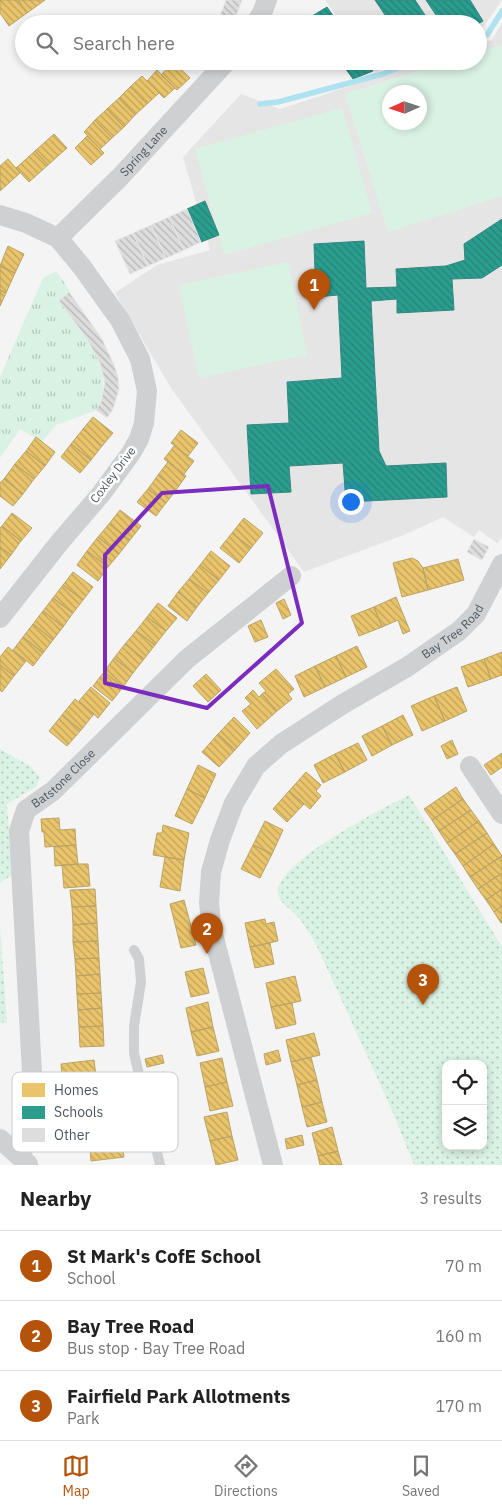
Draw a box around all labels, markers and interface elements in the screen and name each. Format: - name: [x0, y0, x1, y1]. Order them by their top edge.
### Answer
- search box: [15, 15, 487, 70]
- icon: search: [33, 29, 61, 57]
- text: Search here: [73, 31, 175, 55]
- north arrow: [382, 85, 427, 130]
- street label: Spring Lane: [116, 122, 171, 179]
- pin: 1: [298, 269, 330, 310]
- street label: Coxley Drive: [87, 443, 139, 506]
- your location: [338, 489, 364, 515]
- street label: Bay Tree Road: [418, 602, 487, 662]
- street label: Batstone Close: [28, 745, 98, 811]
- pin: 2: [191, 913, 223, 954]
- pin: 3: [407, 964, 439, 1005]
- map controls: [442, 1060, 487, 1150]
- button: locate: [442, 1060, 487, 1105]
- legend: [12, 1072, 178, 1152]
- text: Homes: [54, 1081, 99, 1099]
- text: Schools: [54, 1103, 104, 1121]
- button: layers: [442, 1105, 487, 1150]
- text: Other: [54, 1126, 90, 1144]
- text: Nearby: [20, 1184, 91, 1212]
- text: 3 results: [419, 1188, 482, 1208]
- text: St Mark's CofE School: [67, 1244, 261, 1268]
- text: 1: [31, 1256, 41, 1276]
- text: 70 m: [445, 1256, 482, 1276]
- text: School: [67, 1268, 116, 1288]
- text: Bay Tree Road: [67, 1314, 194, 1338]
- text: 2: [31, 1326, 41, 1346]
- text: 160 m: [435, 1326, 482, 1346]
- text: Bus stop · Bay Tree Road: [67, 1338, 245, 1358]
- text: Fairfield Park Allotments: [67, 1384, 290, 1408]
- text: 3: [31, 1396, 41, 1416]
- text: 170 m: [435, 1396, 482, 1416]
- text: Park: [67, 1408, 99, 1428]
- tab: Map: [62, 1452, 90, 1500]
- tab: Directions: [214, 1452, 278, 1500]
- tab: Saved: [402, 1452, 440, 1500]

